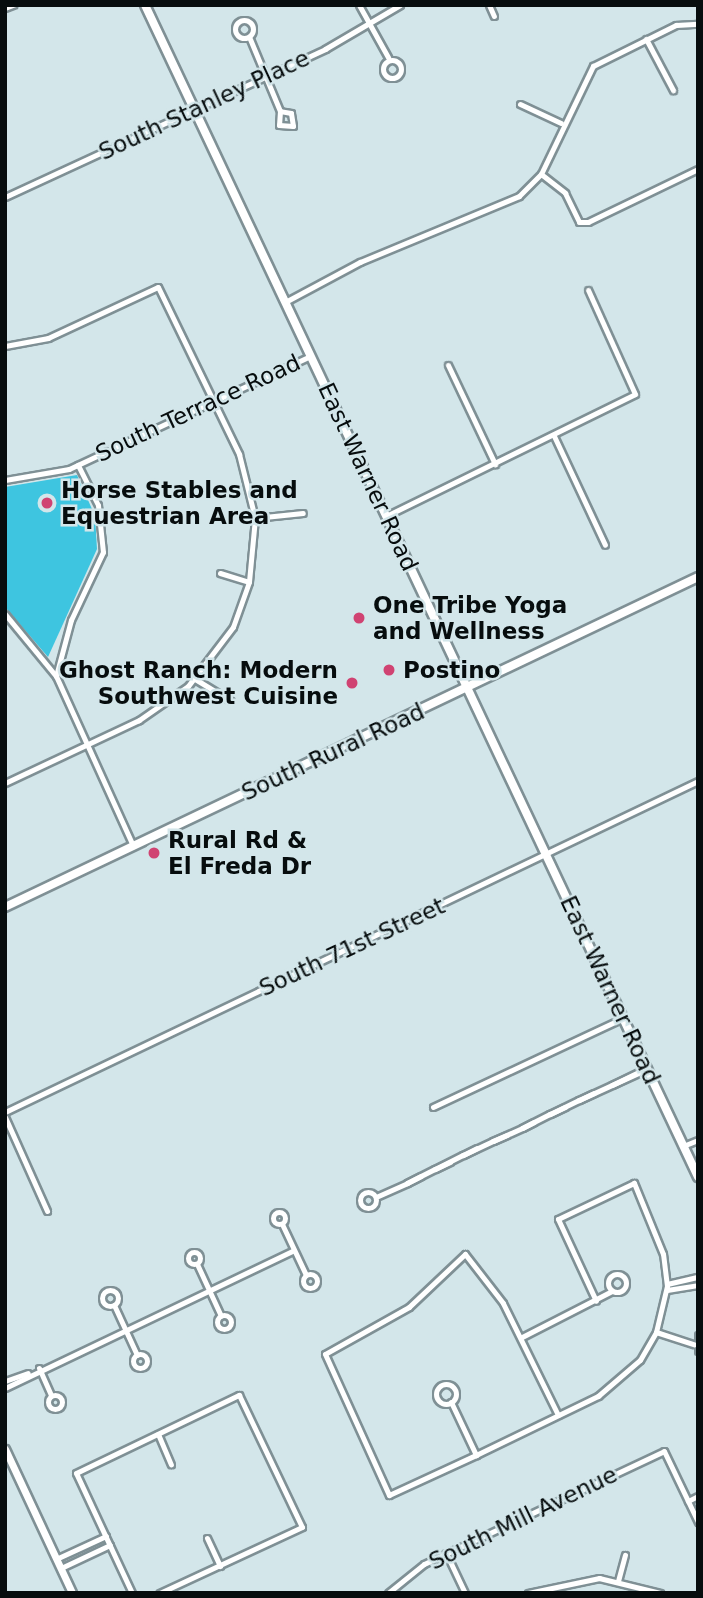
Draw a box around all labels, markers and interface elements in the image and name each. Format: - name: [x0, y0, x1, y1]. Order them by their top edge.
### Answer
- street label: South Stanley Place: [94, 44, 314, 166]
- street label: South Terrace Road: [91, 348, 305, 468]
- street label: East Warner Road: [312, 378, 424, 576]
- place label: Horse Stables and Equestrian Area: [61, 476, 298, 530]
- marker: Horse Stables and Equestrian Area: [39, 495, 55, 511]
- place label: One Tribe Yoga and Wellness: [373, 591, 567, 645]
- marker: One Tribe Yoga and Wellness: [351, 610, 367, 626]
- place label: Ghost Ranch: Modern Southwest Cuisine: [59, 656, 338, 710]
- place label: Postino: [403, 656, 500, 684]
- marker: Postino: [381, 662, 397, 678]
- marker: Ghost Ranch: Modern Southwest Cuisine: [344, 675, 360, 691]
- street label: South Rural Road: [237, 698, 429, 806]
- place label: Rural Rd & El Freda Dr: [168, 826, 311, 880]
- marker: Rural Rd & El Freda Dr: [146, 845, 162, 861]
- street label: East Warner Road: [554, 891, 666, 1089]
- street label: South 71st Street: [255, 892, 449, 1002]
- street label: South Mill Avenue: [424, 1460, 622, 1576]

